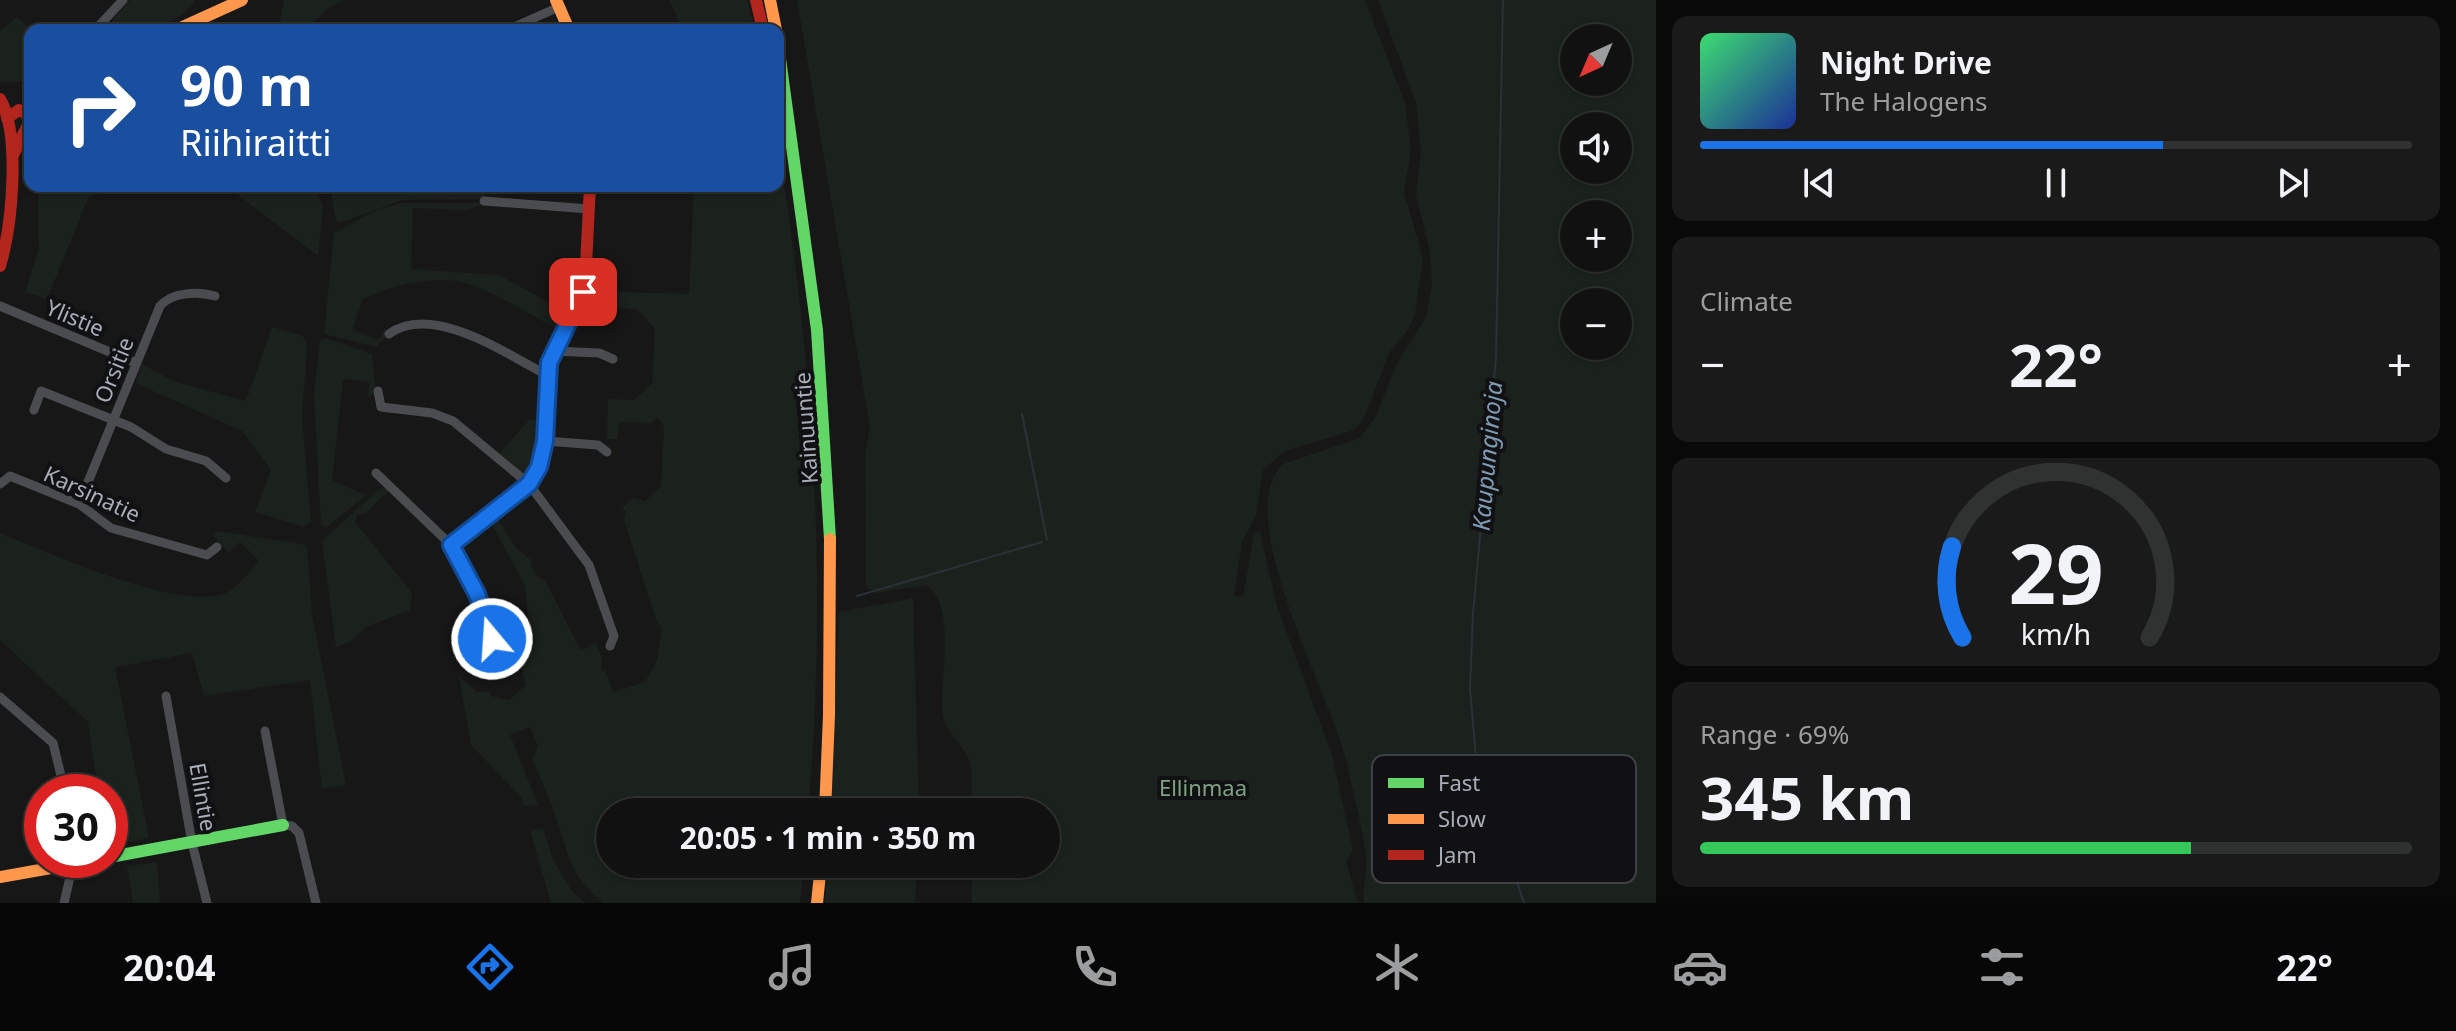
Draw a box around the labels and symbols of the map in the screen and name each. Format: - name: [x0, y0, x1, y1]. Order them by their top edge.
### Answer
- north arrow: [1560, 24, 1632, 96]
- pin: [549, 258, 617, 326]
- street label: Ylistie: [42, 291, 109, 343]
- street label: Orsitie: [86, 332, 140, 407]
- street label: Kainuuntie: [786, 371, 824, 485]
- water label: Kaupunginoja: [1464, 379, 1510, 532]
- street label: Karsinatie: [39, 458, 146, 529]
- position arrow: [450, 597, 534, 681]
- legend: [1372, 755, 1636, 883]
- street label: Ellintie: [183, 760, 225, 833]
- text: Fast: [1438, 767, 1480, 797]
- park label: Ellinmaa: [1159, 772, 1247, 802]
- speed limit sign: 30: [24, 774, 128, 878]
- text: Slow: [1438, 803, 1487, 833]
- text: Jam: [1436, 839, 1477, 869]

